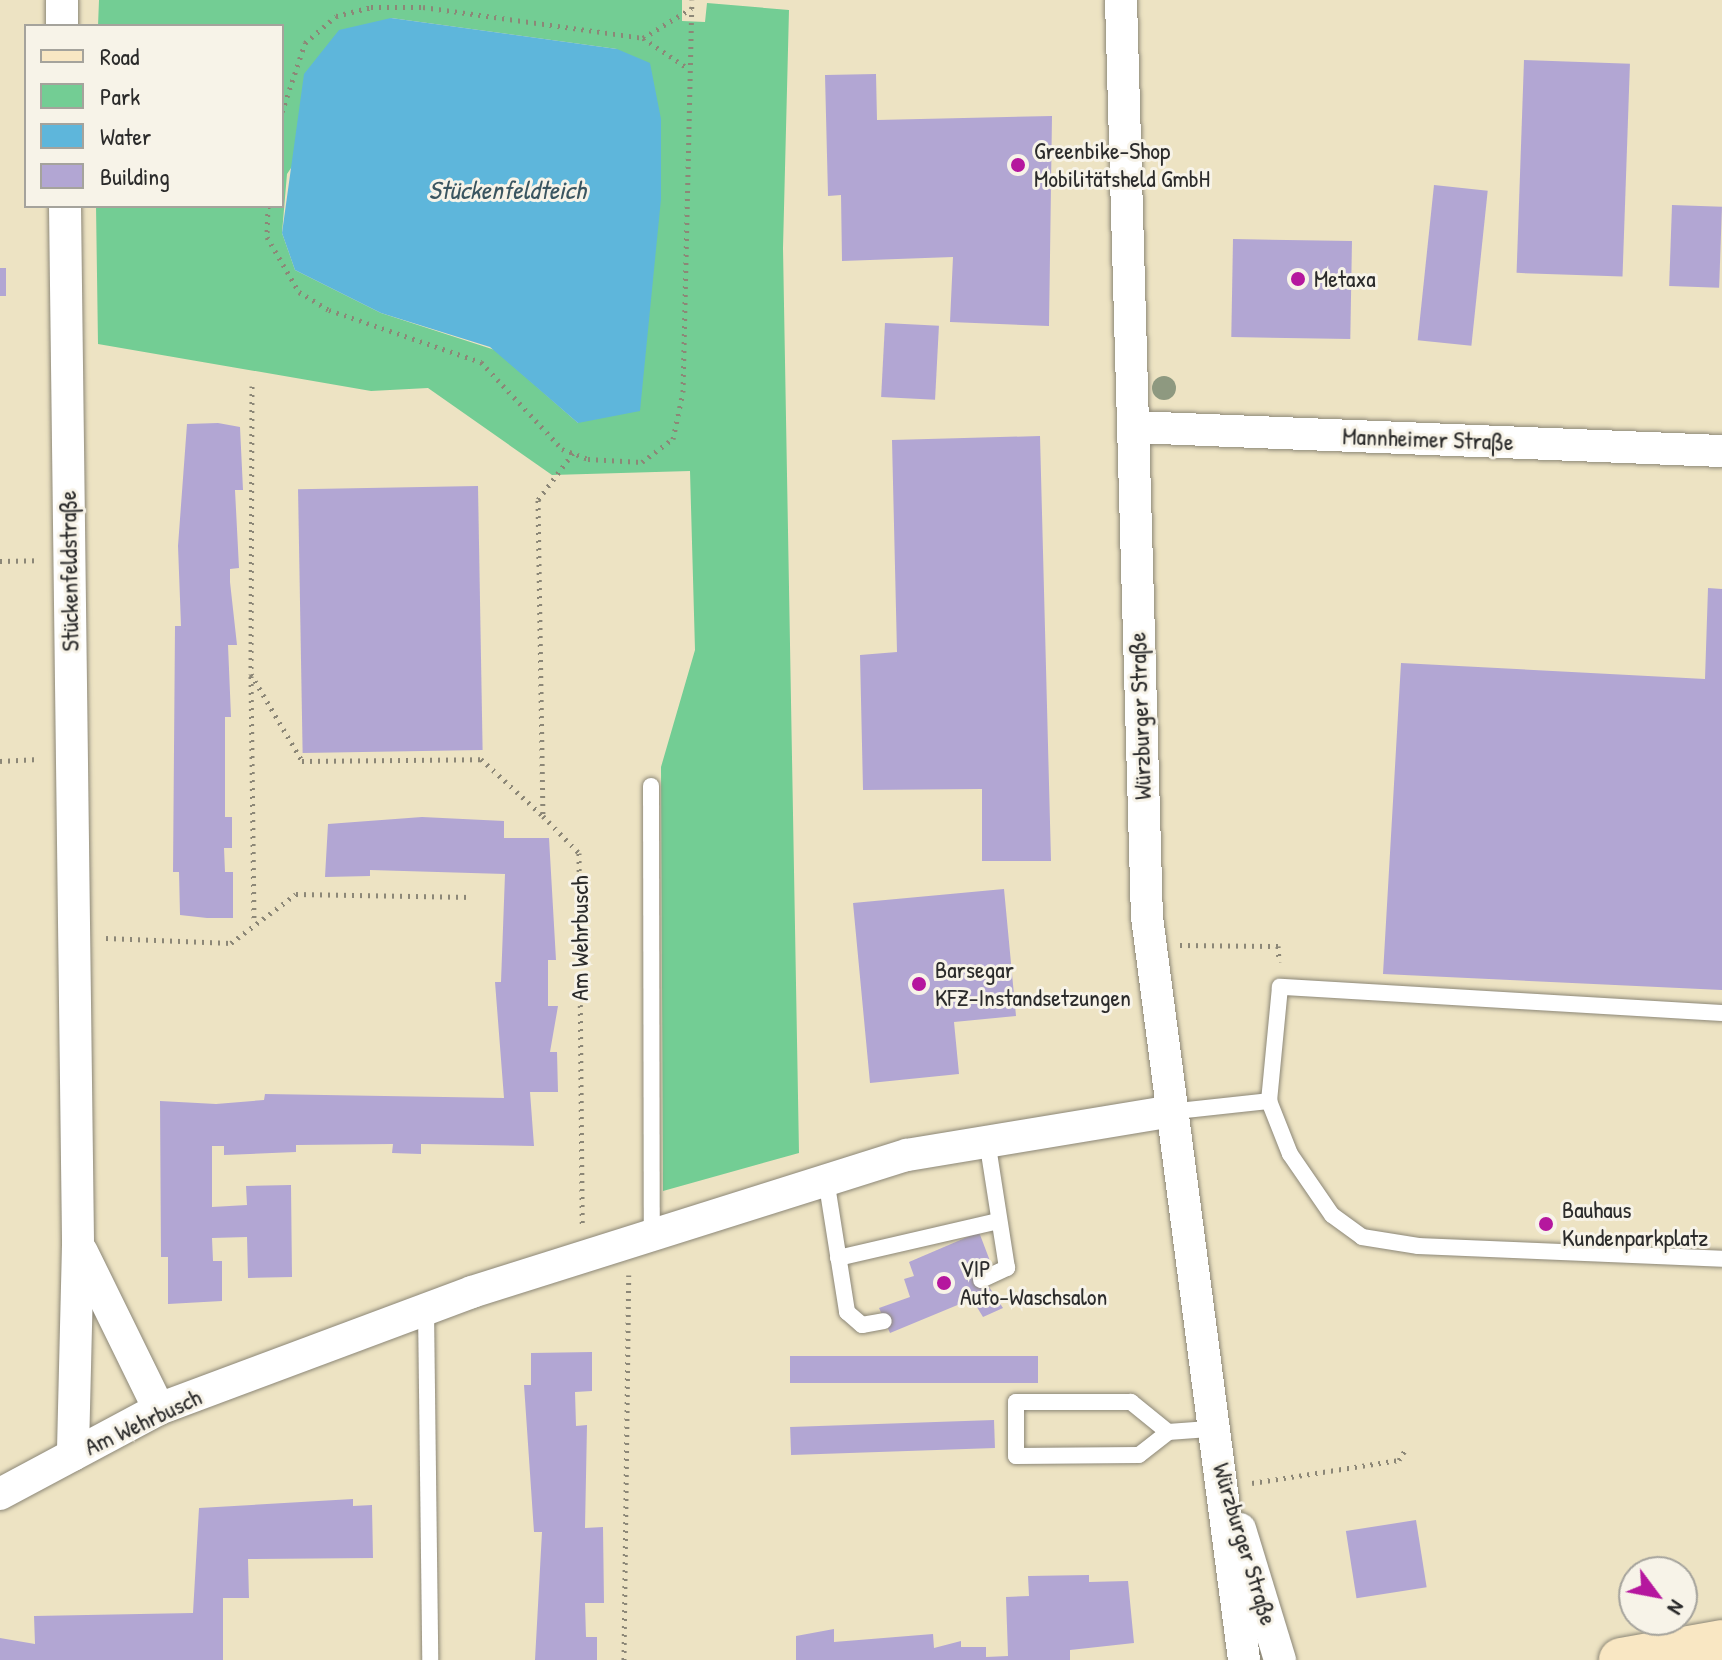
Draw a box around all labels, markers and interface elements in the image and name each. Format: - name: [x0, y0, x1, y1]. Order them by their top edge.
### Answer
- legend: [24, 24, 284, 208]
- text: Road: [100, 40, 139, 72]
- text: Park: [100, 80, 140, 112]
- text: Water: [100, 120, 151, 152]
- place label: Greenbike-Shop Mobilitätsheld GmbH: [1034, 137, 1210, 193]
- marker: Greenbike-Shop Mobilitätsheld GmbH: [1009, 156, 1027, 174]
- text: Building: [100, 160, 170, 192]
- water label: Stückenfeldteich: [428, 174, 586, 206]
- place label: Metaxa: [1314, 265, 1376, 293]
- marker: Metaxa: [1289, 270, 1307, 288]
- street label: Mannheimer Straße: [1342, 422, 1514, 456]
- street label: Stückenfeldstraße: [53, 490, 85, 652]
- street label: Würzburger Straße: [1123, 632, 1157, 800]
- street label: Am Wehrbusch: [566, 875, 594, 1001]
- place label: Barsegar KFZ-Instandsetzungen: [935, 956, 1131, 1012]
- marker: Barsegar KFZ-Instandsetzungen: [910, 975, 928, 993]
- place label: Bauhaus Kundenparkplatz: [1562, 1196, 1708, 1252]
- marker: Bauhaus Kundenparkplatz: [1537, 1215, 1555, 1233]
- place label: VIP Auto-Waschsalon: [960, 1255, 1107, 1311]
- marker: VIP Auto-Waschsalon: [935, 1274, 953, 1292]
- street label: Am Wehrbusch: [80, 1382, 206, 1462]
- street label: Würzburger Straße: [1207, 1460, 1283, 1628]
- north arrow: [1618, 1556, 1698, 1636]
- text: N: [1661, 1595, 1692, 1621]

